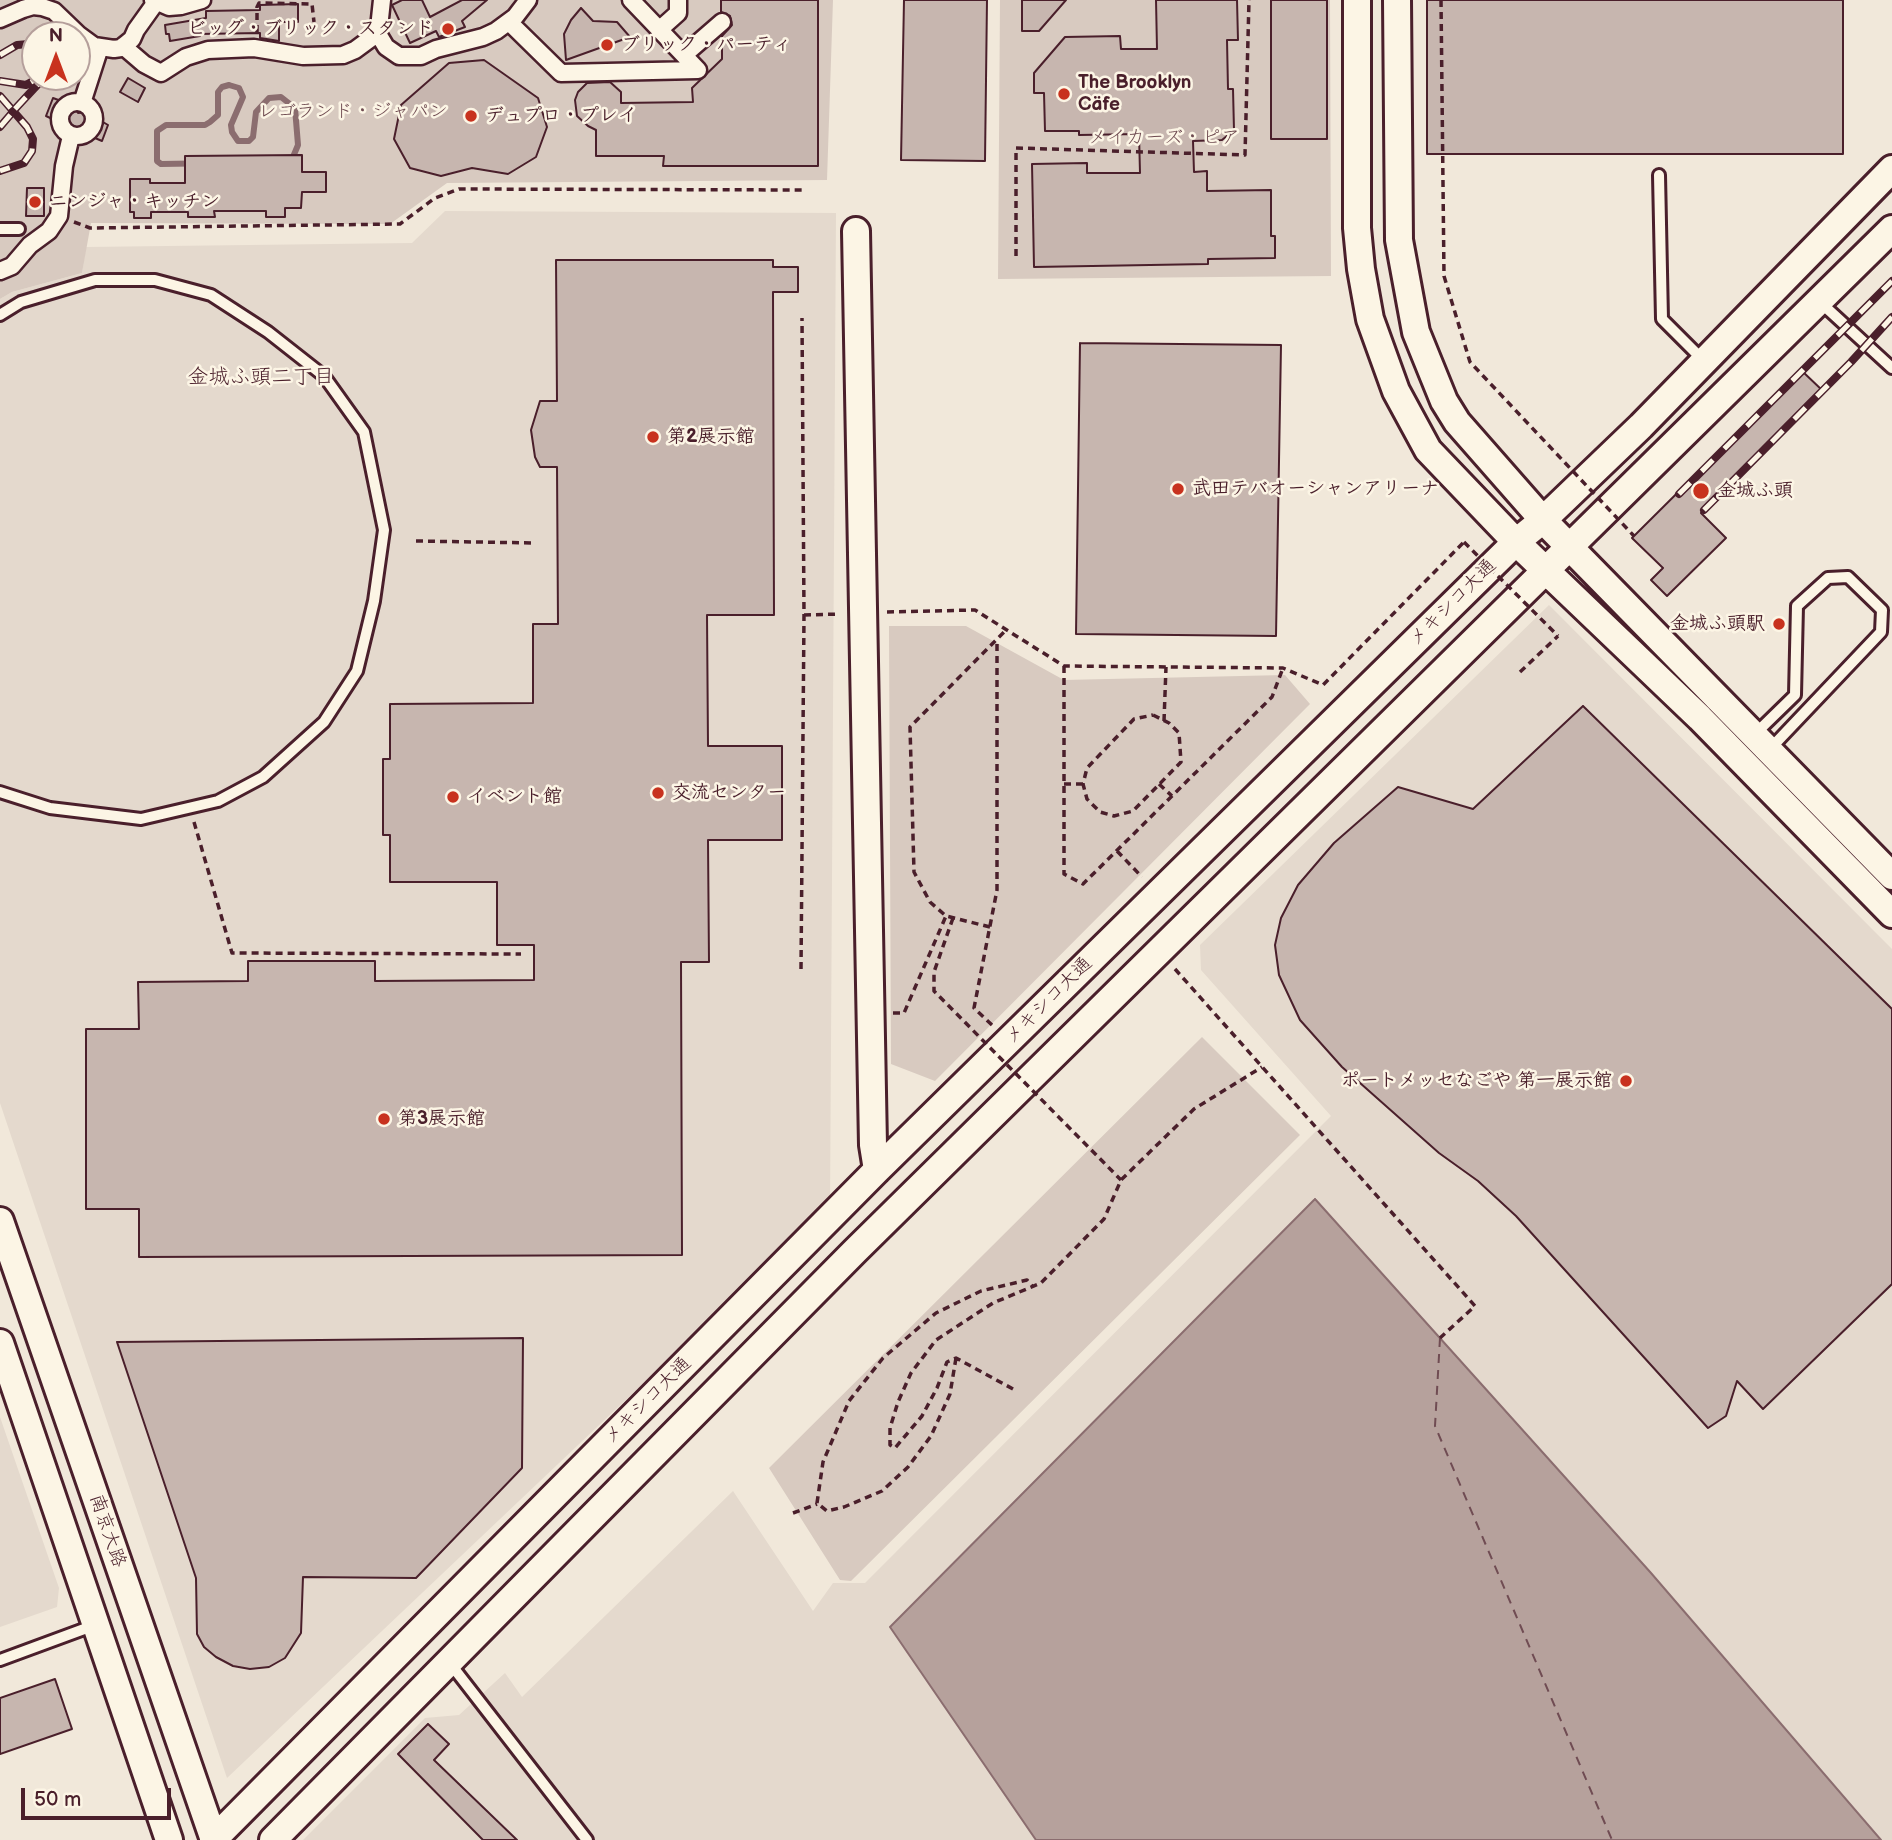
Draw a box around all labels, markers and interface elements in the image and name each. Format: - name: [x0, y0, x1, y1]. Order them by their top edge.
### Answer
- place label: ビッグ・ブリック・スタンド: [187, 18, 434, 40]
- north arrow: [21, 21, 91, 91]
- marker: ビッグ・ブリック・スタンド: [440, 21, 456, 37]
- text: N: [49, 25, 63, 48]
- place label: ブリック・パーティ: [621, 34, 792, 56]
- marker: ブリック・パーティ: [599, 37, 615, 53]
- place label: The Brooklyn Cäfe: [1078, 72, 1191, 116]
- marker: The Brooklyn Cäfe: [1056, 86, 1072, 102]
- park label: レゴランド・ジャパン: [258, 101, 448, 123]
- place label: デュプロ・プレイ: [485, 105, 637, 127]
- marker: デュプロ・プレイ: [463, 108, 479, 124]
- park label: メイカーズ・ピア: [1088, 127, 1240, 149]
- place label: ニンジャ・キッチン: [49, 191, 220, 213]
- marker: ニンジャ・キッチン: [27, 194, 43, 210]
- district label: 金城ふ頭二丁目: [188, 365, 334, 391]
- place label: 第2展示館: [667, 426, 754, 448]
- marker: 第2展示館: [645, 429, 661, 445]
- place label: 武田テバオーシャンアリーナ: [1192, 478, 1439, 500]
- place label: 金城ふ頭: [1717, 480, 1793, 502]
- marker: 武田テバオーシャンアリーナ: [1170, 481, 1186, 497]
- marker: 金城ふ頭: [1691, 481, 1711, 501]
- street label: メキシコ大通: [1405, 555, 1501, 651]
- place label: 金城ふ頭駅: [1670, 613, 1765, 635]
- marker: 金城ふ頭駅: [1771, 616, 1787, 632]
- place label: 交流センター: [672, 782, 786, 804]
- marker: 交流センター: [650, 785, 666, 801]
- place label: イベント館: [467, 786, 562, 808]
- marker: イベント館: [445, 789, 461, 805]
- street label: メキシコ大通: [1001, 953, 1097, 1049]
- place label: ポートメッセなごや 第一展示館: [1341, 1070, 1612, 1092]
- marker: ポートメッセなごや 第一展示館: [1618, 1073, 1634, 1089]
- place label: 第3展示館: [398, 1108, 485, 1130]
- marker: 第3展示館: [376, 1111, 392, 1127]
- street label: メキシコ大通: [600, 1353, 696, 1449]
- street label: 南京大路: [84, 1491, 130, 1571]
- scale bar: [24, 1773, 175, 1817]
- text: 50 m: [34, 1787, 81, 1812]

